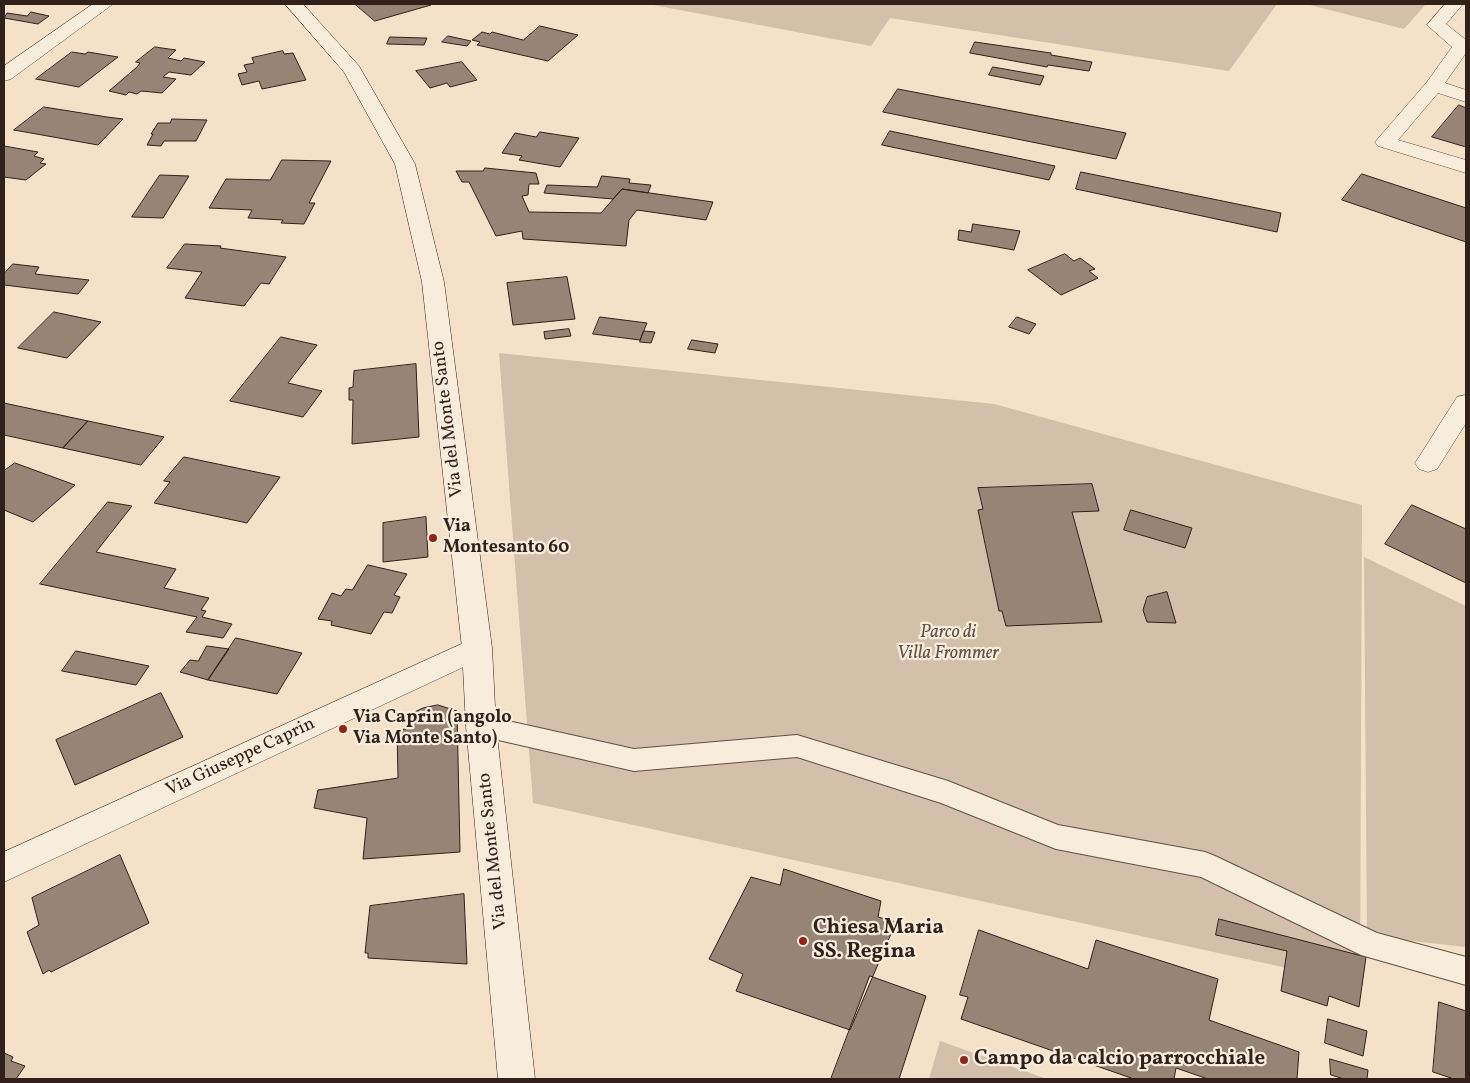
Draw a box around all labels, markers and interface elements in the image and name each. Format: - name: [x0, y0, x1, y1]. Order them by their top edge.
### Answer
- street label: Via del Monte Santo: [429, 340, 469, 498]
- place label: Via Montesanto 60: [443, 517, 569, 560]
- marker: Via Montesanto 60: [427, 532, 439, 544]
- park label: Parco di Villa Frommer: [897, 623, 999, 666]
- place label: Via Caprin (angolo Via Monte Santo): [353, 708, 512, 751]
- street label: Via Giuseppe Caprin: [163, 714, 319, 802]
- marker: Via Caprin (angolo Via Monte Santo): [337, 723, 349, 735]
- street label: Via del Monte Santo: [475, 772, 513, 930]
- place label: Chiesa Maria SS. Regina: [813, 916, 944, 966]
- marker: Chiesa Maria SS. Regina: [797, 935, 809, 947]
- place label: Campo da calcio parrocchiale: [974, 1047, 1265, 1073]
- marker: Campo da calcio parrocchiale: [958, 1054, 970, 1066]

